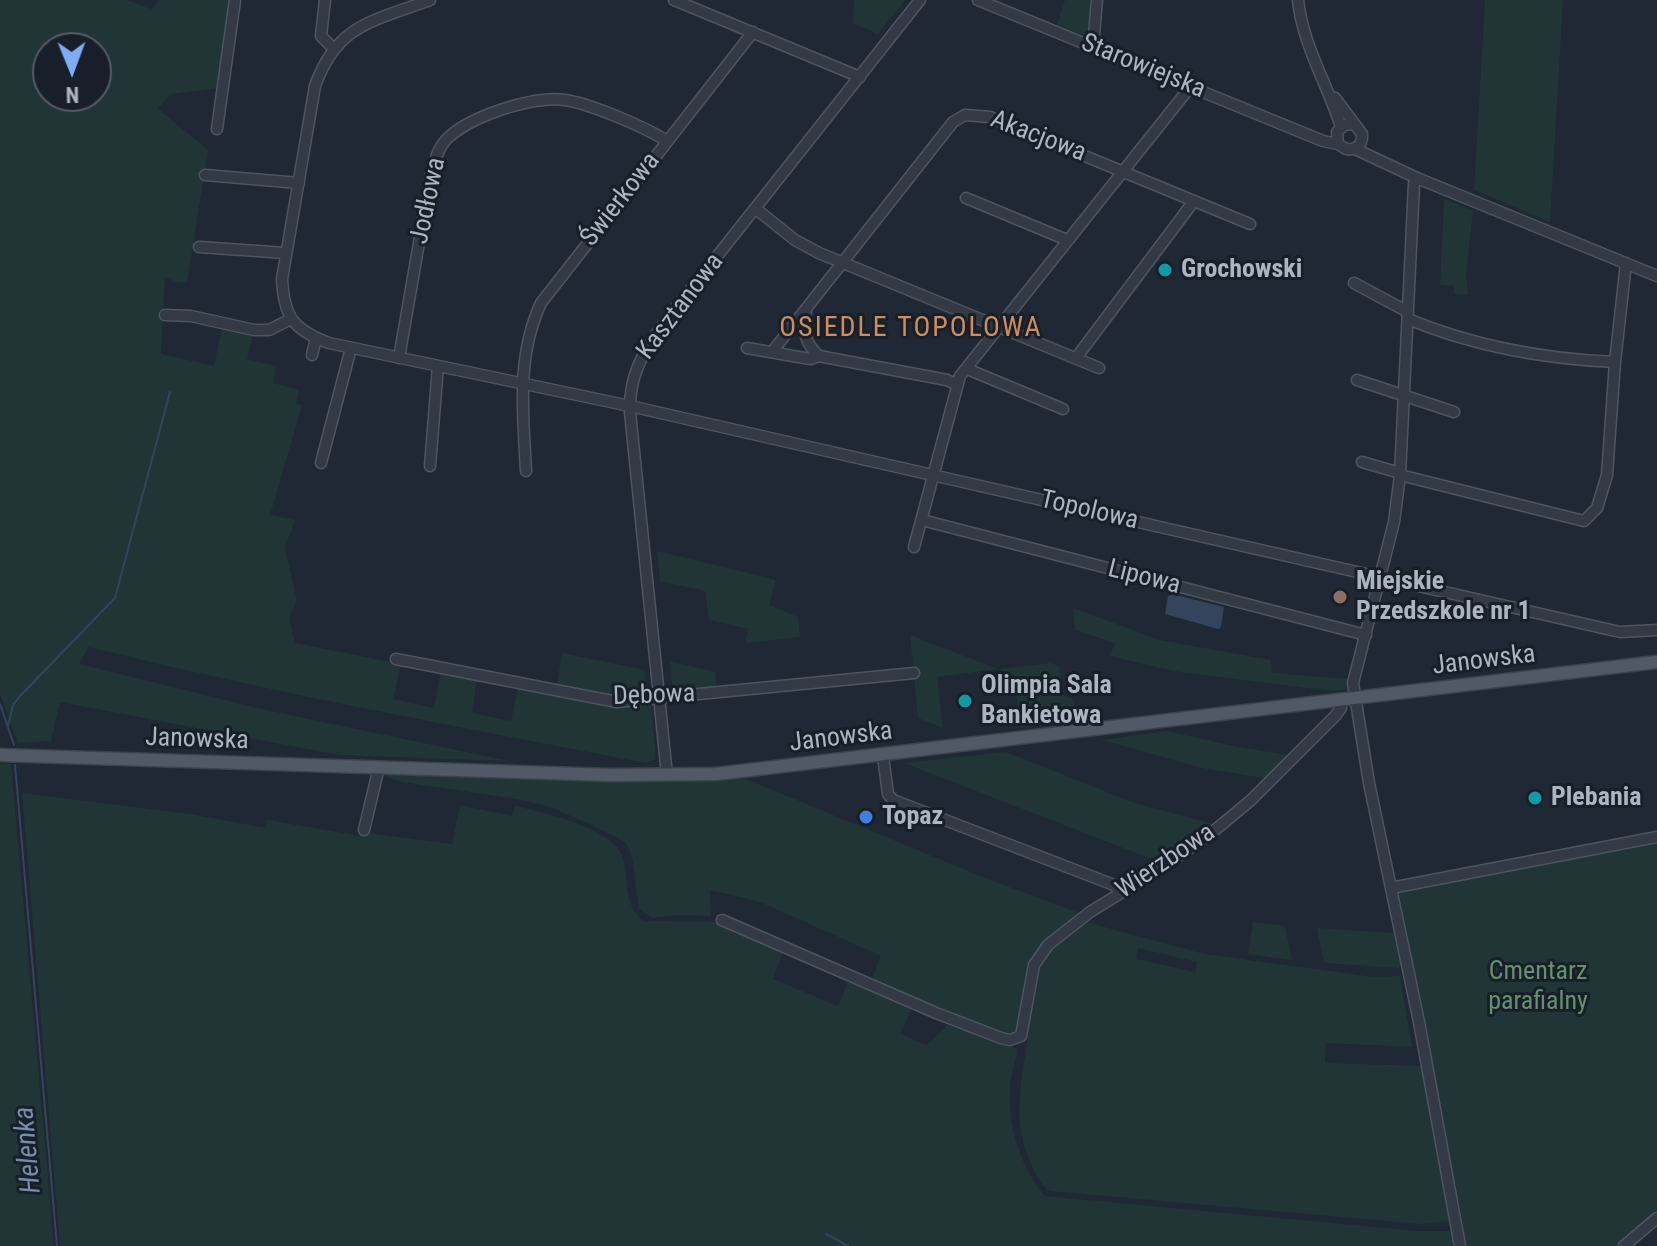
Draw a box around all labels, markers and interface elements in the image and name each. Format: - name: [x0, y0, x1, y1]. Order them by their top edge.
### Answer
- street label: Starowiejska: [1076, 28, 1210, 106]
- north arrow: [32, 32, 112, 112]
- text: N: [65, 82, 79, 107]
- street label: Akacjowa: [986, 105, 1090, 169]
- street label: Świerkowa: [575, 147, 667, 253]
- street label: Jodłowa: [405, 155, 453, 247]
- street label: Kasztanowa: [631, 248, 731, 366]
- place label: Grochowski: [1181, 254, 1302, 286]
- marker: Grochowski: [1156, 261, 1174, 279]
- district label: OSIEDLE TOPOLOWA: [779, 312, 1043, 346]
- street label: Topolowa: [1037, 485, 1141, 537]
- street label: Lipowa: [1105, 554, 1183, 602]
- place label: Miejskie Przedszkole nr 1: [1356, 566, 1531, 628]
- marker: Miejskie Przedszkole nr 1: [1331, 588, 1349, 606]
- street label: Janowska: [1431, 639, 1537, 683]
- place label: Olimpia Sala Bankietowa: [981, 670, 1112, 732]
- street label: Dębowa: [612, 679, 696, 713]
- marker: Olimpia Sala Bankietowa: [956, 692, 974, 710]
- street label: Janowska: [788, 716, 894, 760]
- street label: Janowska: [145, 723, 249, 757]
- place label: Plebania: [1551, 782, 1641, 814]
- marker: Plebania: [1526, 789, 1544, 807]
- place label: Topaz: [882, 801, 943, 833]
- marker: Topaz: [857, 808, 875, 826]
- street label: Wierzbowa: [1111, 818, 1221, 906]
- park label: Cmentarz parafialny: [1488, 956, 1588, 1018]
- water label: Helenka: [8, 1105, 50, 1195]

